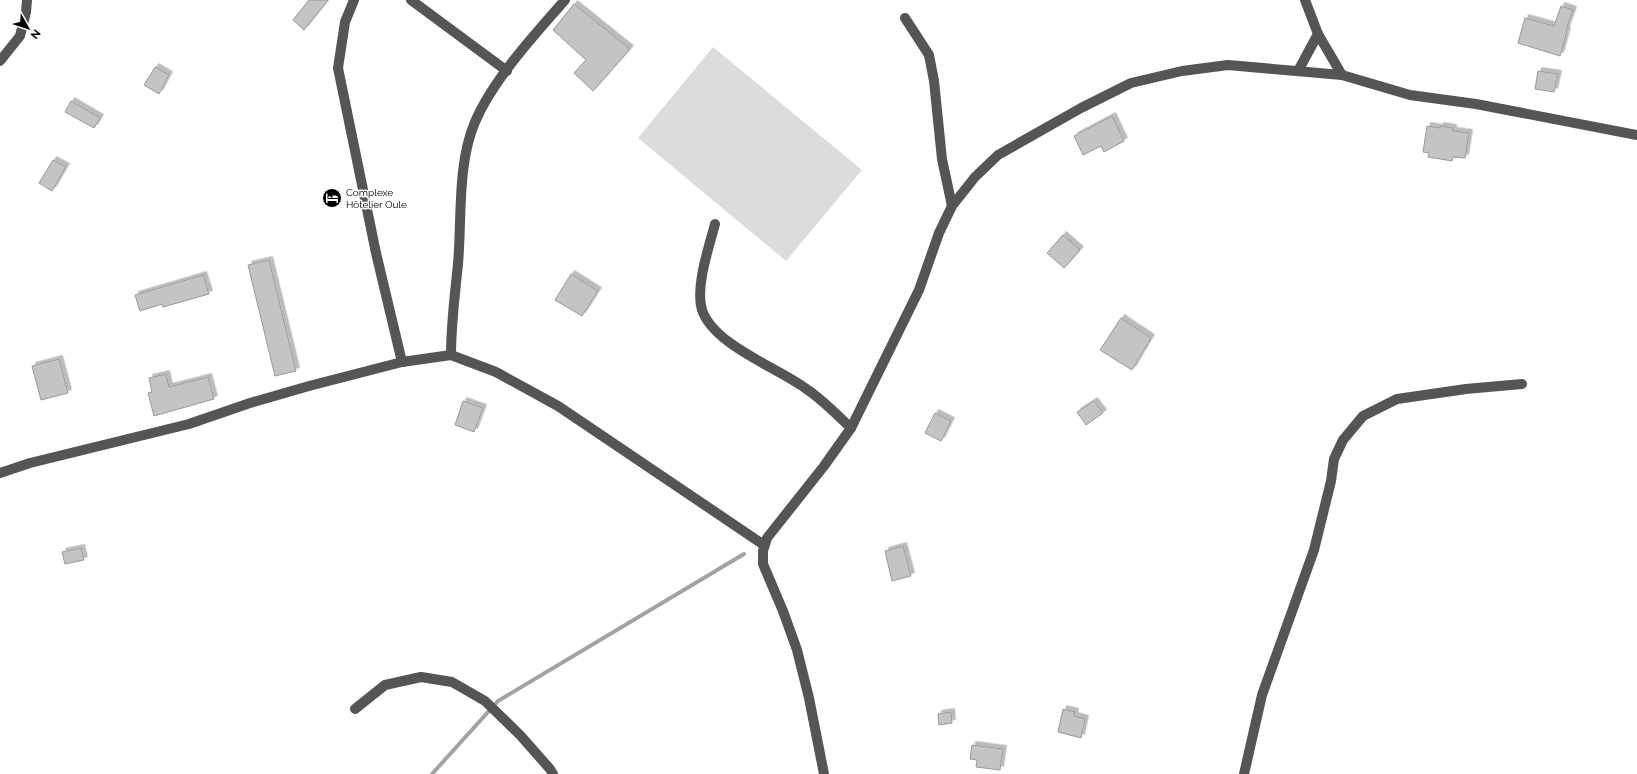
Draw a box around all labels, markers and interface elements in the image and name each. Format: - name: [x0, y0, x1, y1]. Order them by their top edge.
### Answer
- north arrow: [8, 8, 48, 48]
- text: N: [28, 27, 43, 41]
- hotel icon: Complexe Hôtelier Oule: [321, 187, 343, 209]
- place label: Complexe Hôtelier Oule: [346, 187, 407, 210]

